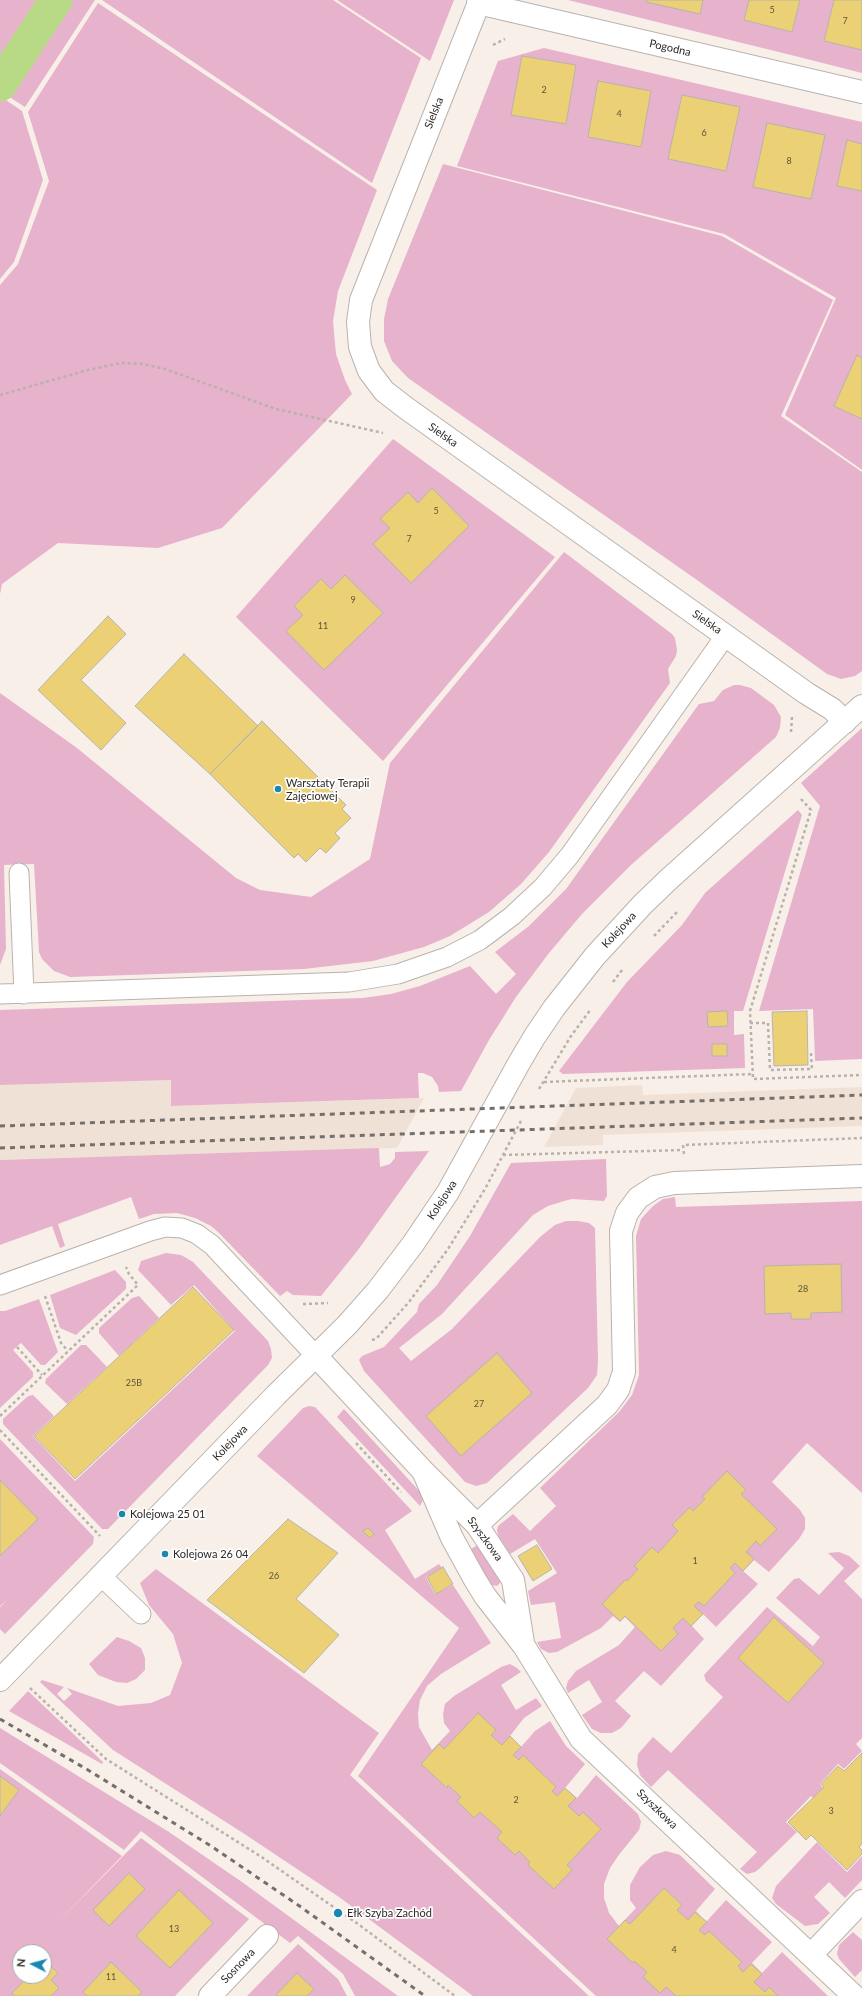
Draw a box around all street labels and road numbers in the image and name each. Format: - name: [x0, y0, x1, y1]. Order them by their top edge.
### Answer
- street label: Pogodna: [648, 37, 692, 59]
- street label: Sielska: [422, 95, 446, 131]
- street label: Sielska: [426, 420, 460, 450]
- street label: Sielska: [690, 607, 724, 637]
- street label: Kolejowa: [599, 909, 639, 951]
- street label: Kolejowa: [424, 1178, 460, 1222]
- street label: Kolejowa: [210, 1422, 250, 1464]
- street label: Szyszkowa: [465, 1514, 505, 1564]
- street label: Szyszkowa: [634, 1786, 680, 1832]
- street label: Sosnowa: [218, 1946, 258, 1986]

